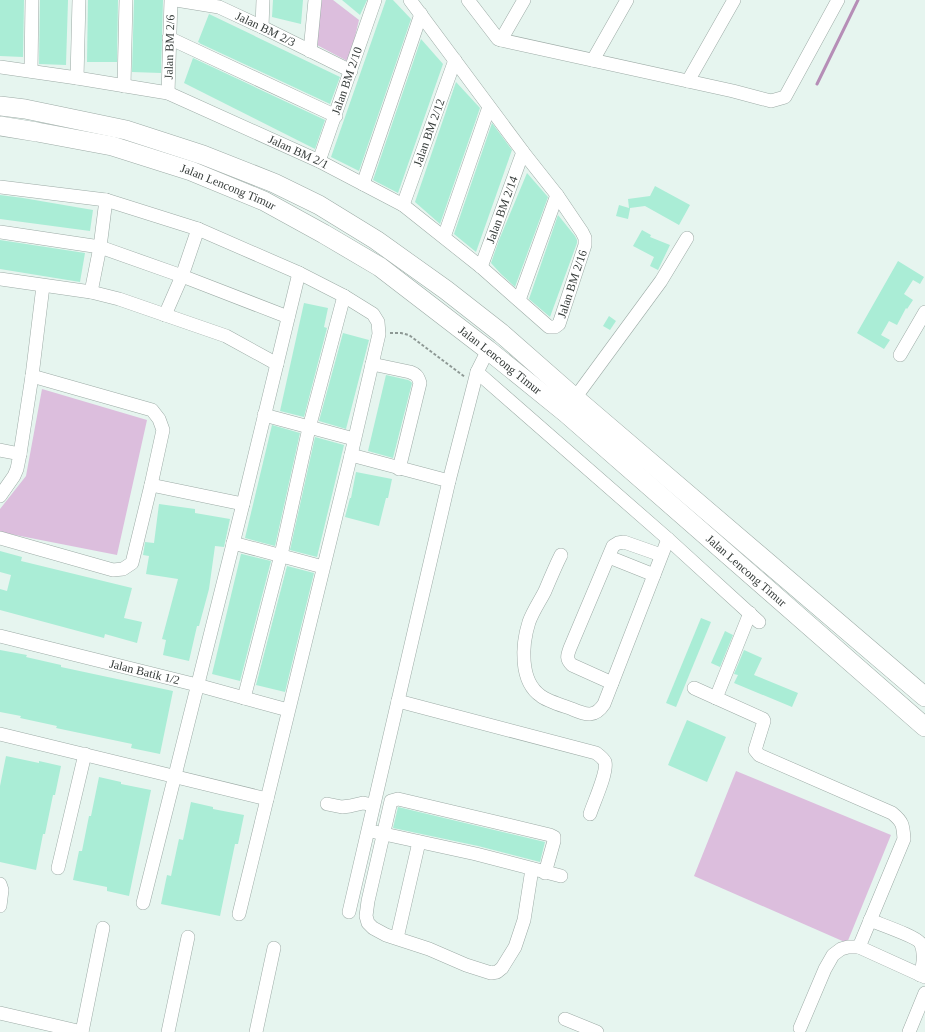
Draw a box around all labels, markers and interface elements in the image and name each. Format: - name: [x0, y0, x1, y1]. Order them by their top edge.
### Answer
- street label: Jalan BM 2/3: [233, 9, 298, 49]
- street label: Jalan BM 2/6: [161, 14, 178, 80]
- street label: Jalan BM 2/10: [329, 45, 365, 116]
- street label: Jalan BM 2/12: [410, 97, 448, 168]
- street label: Jalan BM 2/1: [266, 132, 331, 172]
- street label: Jalan Lencong Timur: [179, 161, 278, 213]
- street label: Jalan BM 2/14: [483, 174, 521, 245]
- street label: Jalan BM 2/16: [555, 248, 590, 320]
- street label: Jalan Lencong Timur: [456, 323, 544, 397]
- street label: Jalan Lencong Timur: [703, 532, 789, 610]
- street label: Jalan Batik 1/2: [108, 656, 181, 687]

